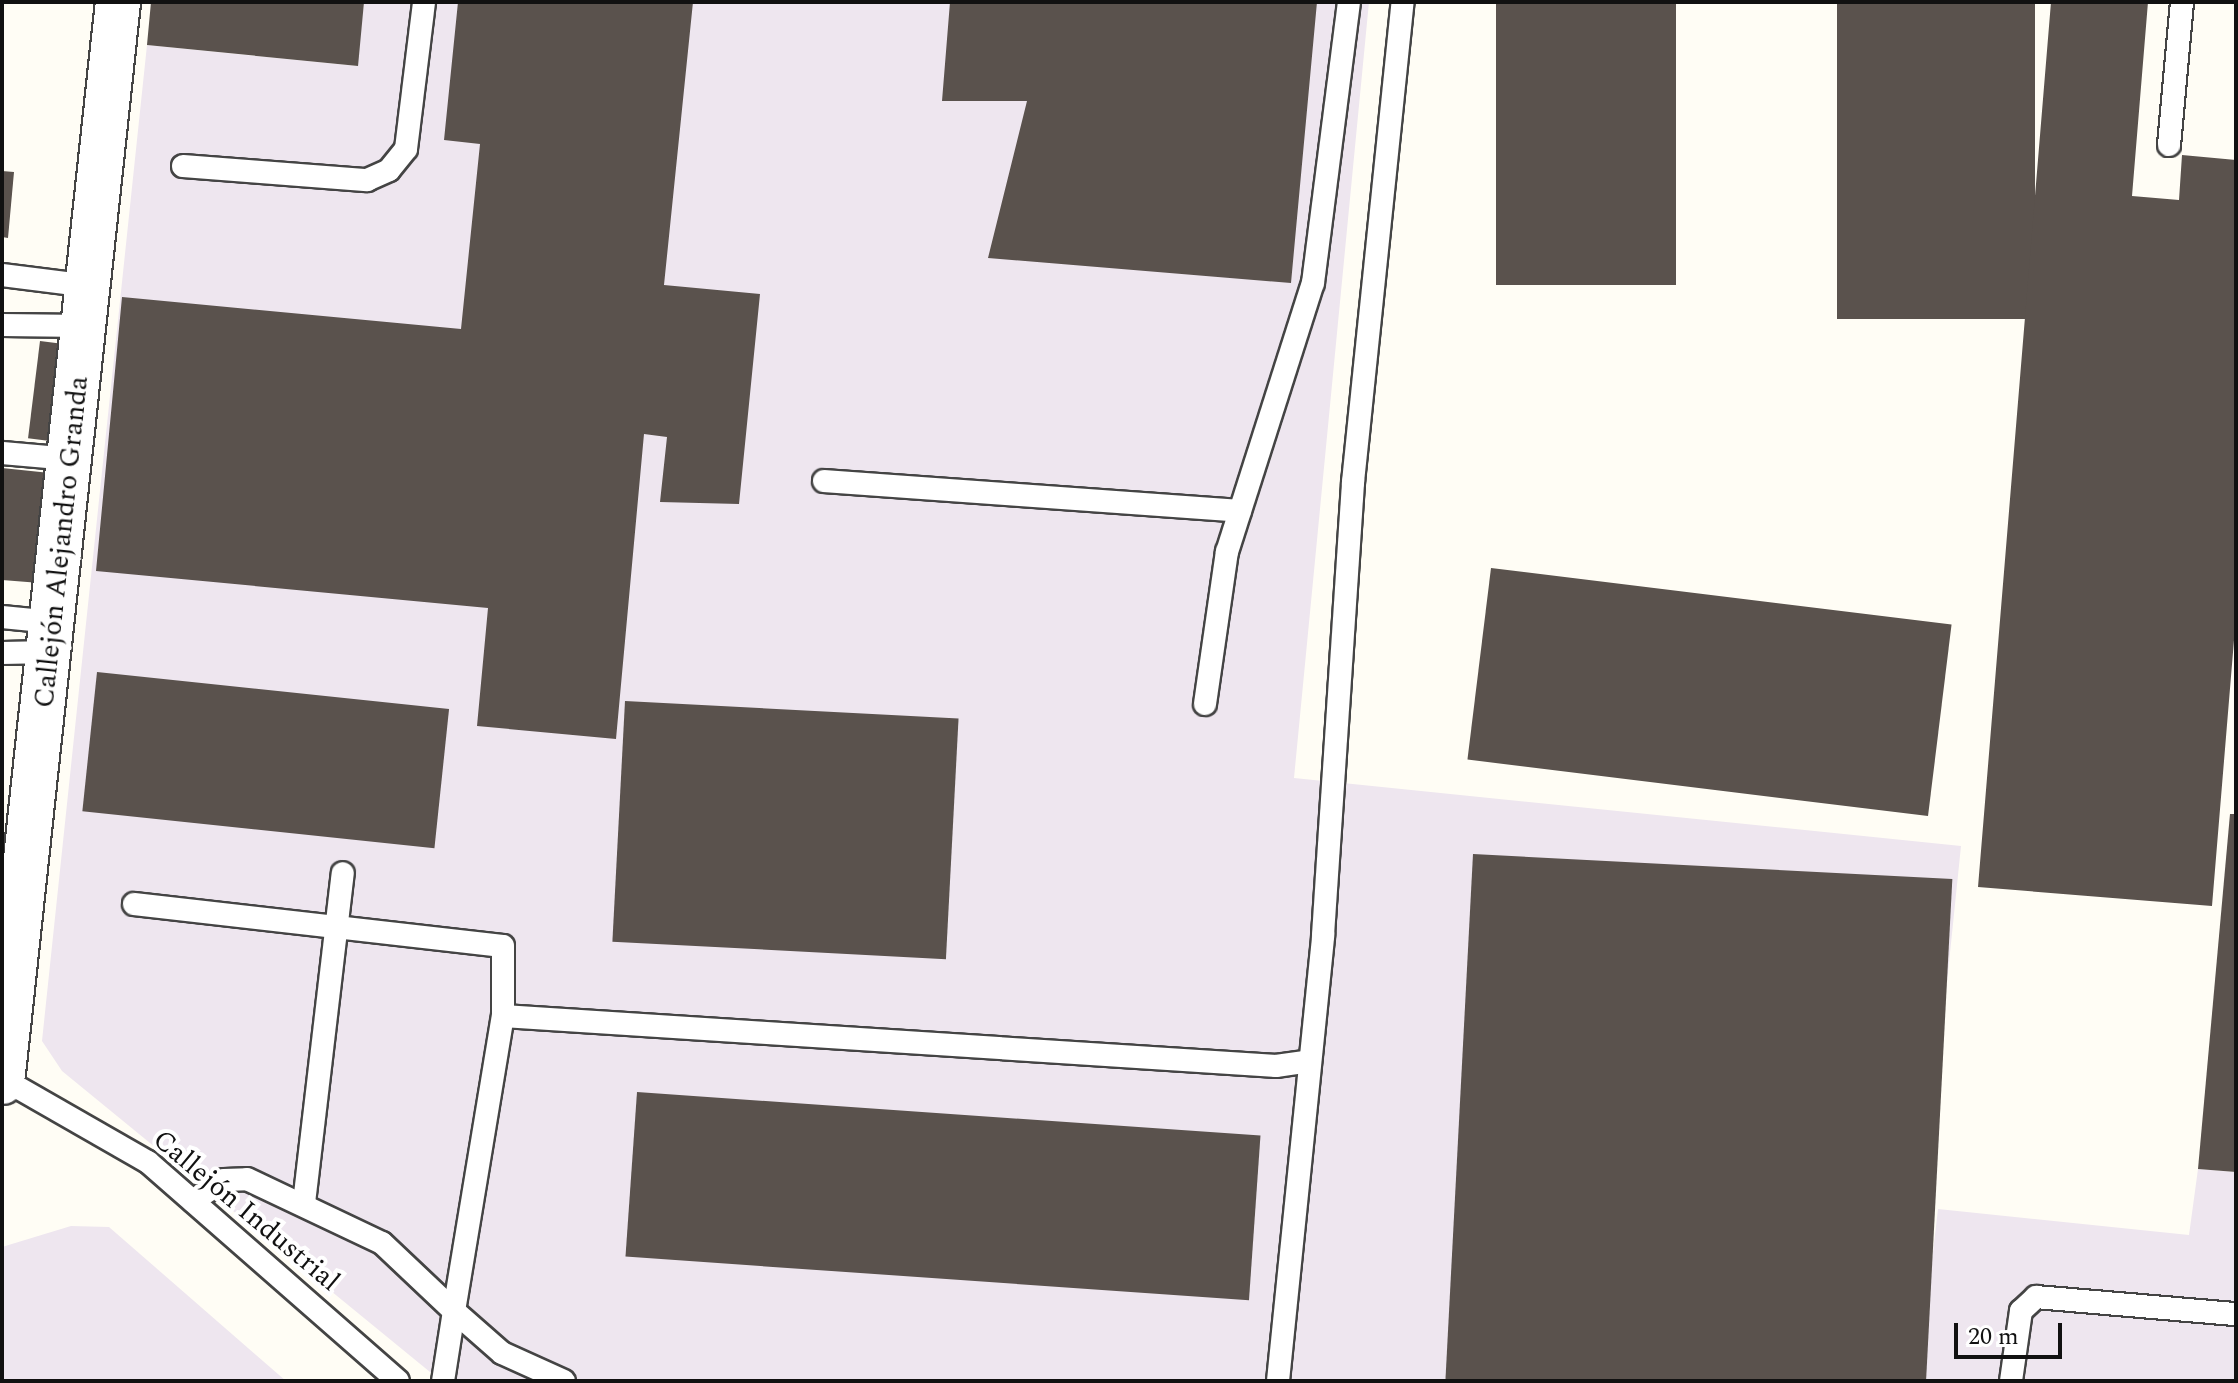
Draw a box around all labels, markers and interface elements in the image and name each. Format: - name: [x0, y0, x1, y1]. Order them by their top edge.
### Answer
- street label: Callejón Alejandro Granda: [28, 374, 96, 710]
- street label: Callejón Industrial: [146, 1123, 346, 1299]
- scale bar: [1958, 1307, 2066, 1357]
- text: 20 m: [1968, 1319, 2019, 1355]

